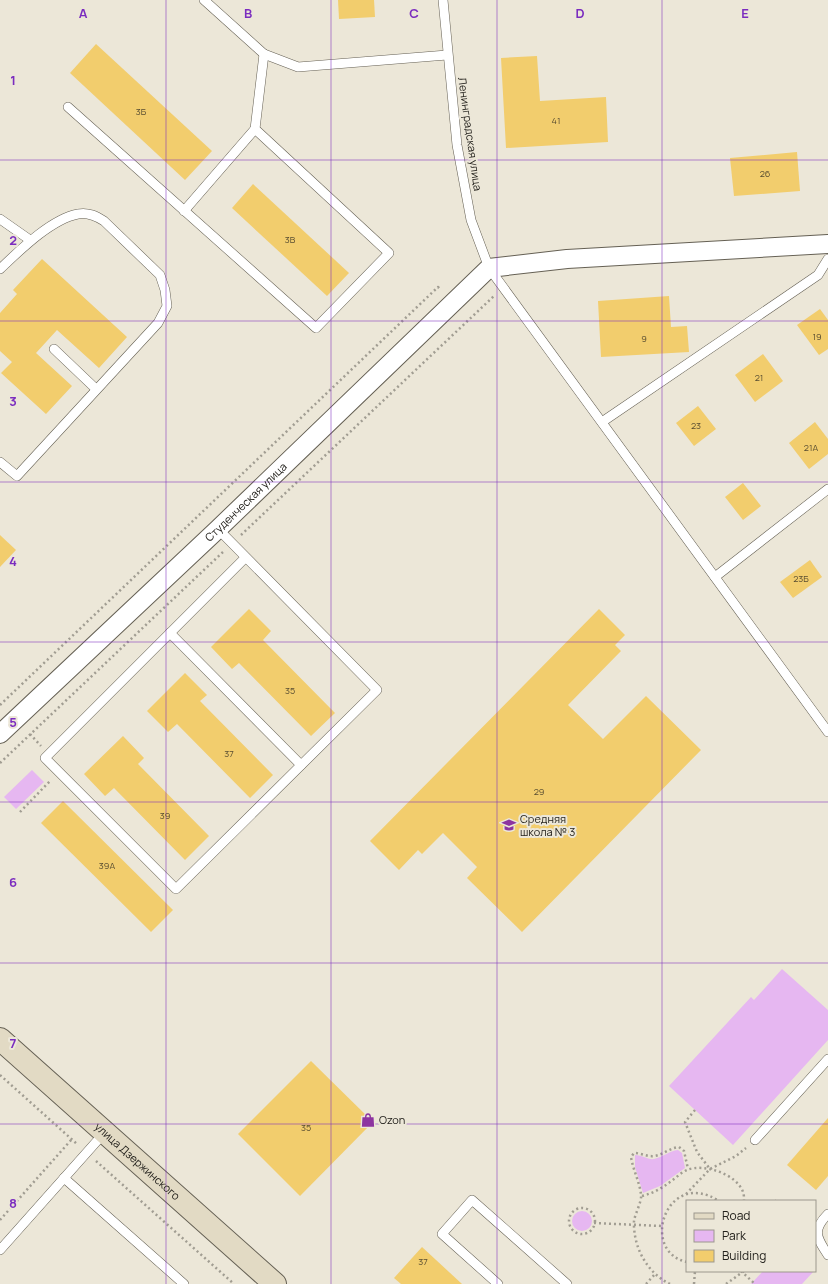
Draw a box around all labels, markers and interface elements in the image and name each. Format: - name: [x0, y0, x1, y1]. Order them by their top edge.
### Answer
- text: A: [79, 4, 88, 22]
- text: B: [244, 4, 252, 22]
- text: C: [409, 4, 419, 22]
- text: D: [575, 4, 585, 22]
- text: E: [741, 4, 749, 22]
- text: 1: [10, 71, 16, 89]
- street label: Ленинградская улица: [455, 76, 486, 192]
- house number: 3Б: [136, 105, 147, 118]
- house number: 41: [552, 114, 560, 127]
- house number: 26: [760, 167, 771, 180]
- text: 2: [9, 231, 17, 249]
- house number: 3В: [285, 233, 296, 246]
- house number: 19: [812, 330, 822, 343]
- house number: 9: [641, 332, 647, 345]
- house number: 21: [755, 371, 763, 384]
- text: 3: [9, 392, 17, 410]
- house number: 23: [691, 419, 701, 432]
- house number: 21А: [804, 441, 818, 454]
- street label: Студенческая улица: [201, 459, 290, 545]
- text: 4: [9, 552, 17, 570]
- house number: 23Б: [793, 572, 809, 585]
- house number: 35: [285, 684, 295, 697]
- text: 5: [9, 713, 17, 731]
- house number: 37: [224, 747, 234, 760]
- house number: 29: [534, 785, 544, 798]
- house number: 39: [160, 809, 170, 822]
- place label: Средняя школа № 3: [520, 811, 575, 839]
- school or university icon: Средняя школа № 3: [501, 817, 517, 833]
- house number: 39А: [99, 859, 115, 872]
- text: 6: [9, 873, 17, 891]
- text: 7: [10, 1034, 17, 1052]
- shop icon: Ozon: [360, 1112, 376, 1128]
- place label: Ozon: [379, 1112, 405, 1127]
- street label: улица Дзержинского: [92, 1119, 184, 1203]
- house number: 35: [301, 1121, 311, 1134]
- text: 8: [9, 1194, 17, 1212]
- legend: [686, 1200, 816, 1272]
- text: Road: [722, 1207, 750, 1224]
- text: Park: [722, 1227, 747, 1244]
- text: Building: [722, 1247, 766, 1264]
- house number: 37: [418, 1255, 428, 1268]

